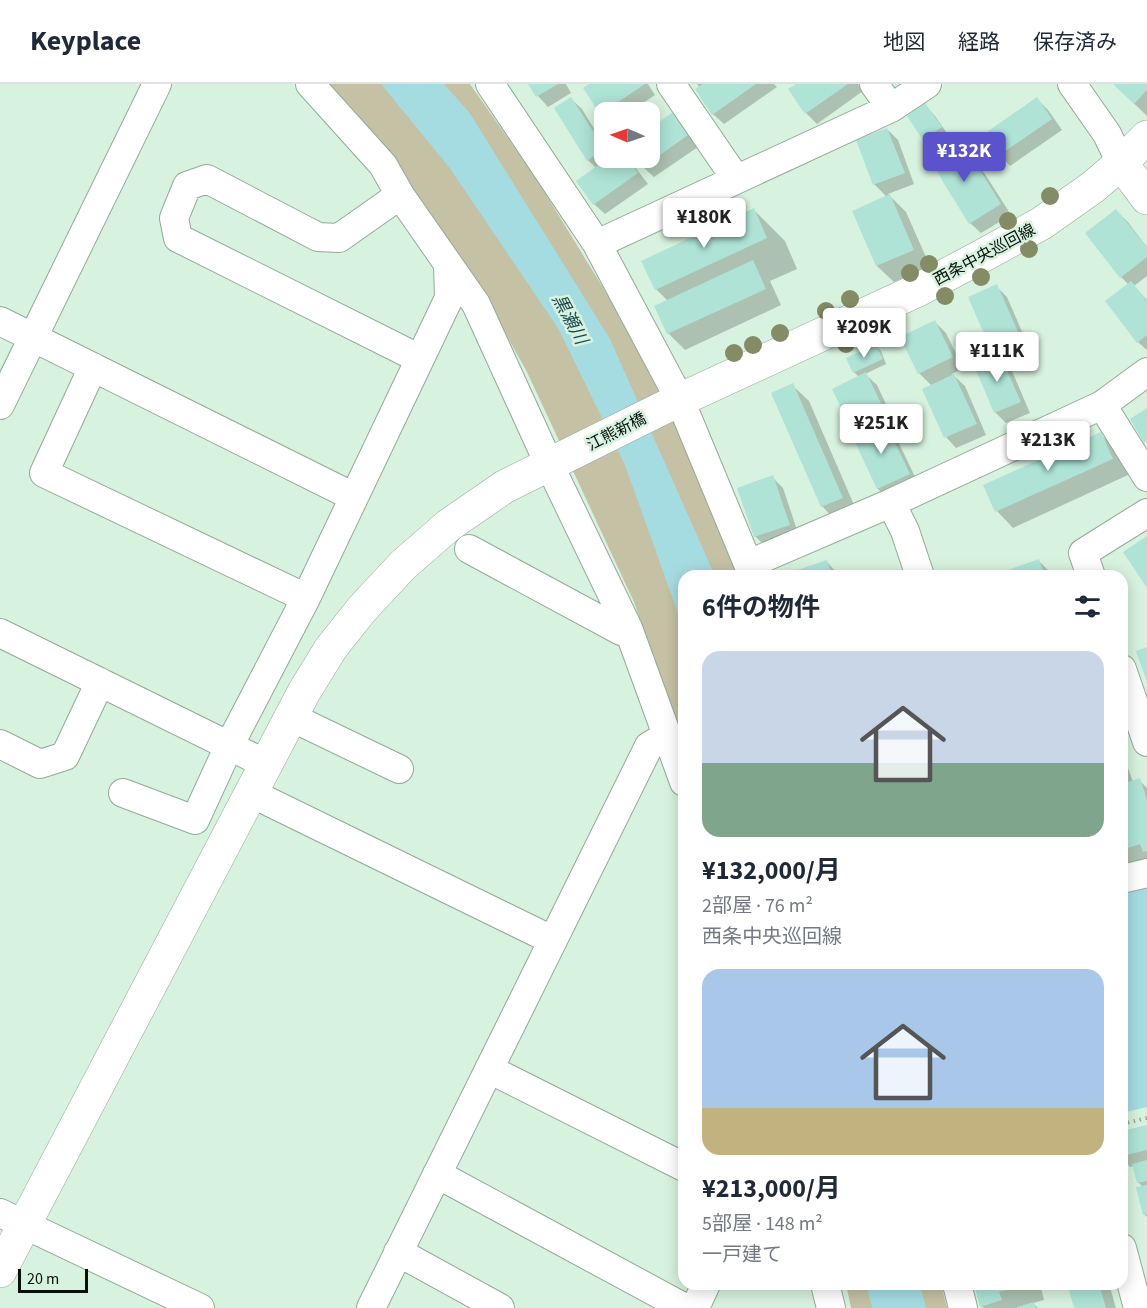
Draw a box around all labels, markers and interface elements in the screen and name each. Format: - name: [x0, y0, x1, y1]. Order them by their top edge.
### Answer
- text: Keyplace: [30, 21, 141, 61]
- text: 地図: [883, 27, 925, 57]
- text: 経路: [958, 27, 1000, 57]
- text: 保存済み: [1033, 27, 1117, 57]
- north arrow: [594, 102, 660, 168]
- map controls: [594, 102, 660, 168]
- pin: ¥132K: [922, 132, 1006, 183]
- text: ¥132K: [937, 137, 991, 165]
- pin: ¥180K: [662, 198, 746, 249]
- text: ¥180K: [677, 203, 731, 231]
- street label: 西条中央巡回線: [930, 219, 1039, 291]
- water label: 黒瀬川: [546, 290, 594, 351]
- pin: ¥209K: [822, 308, 906, 359]
- text: ¥209K: [837, 313, 891, 341]
- pin: ¥111K: [955, 332, 1039, 383]
- text: ¥111K: [970, 337, 1024, 365]
- pin: ¥251K: [839, 404, 923, 455]
- street label: 江熊新橋: [583, 408, 650, 456]
- text: ¥251K: [854, 409, 908, 437]
- pin: ¥213K: [1006, 421, 1090, 472]
- text: ¥213K: [1021, 426, 1075, 454]
- text: 6件の物件: [702, 589, 820, 626]
- icon: filters: [1071, 590, 1104, 623]
- icon: home: [849, 690, 957, 798]
- text: ¥132,000/月: [702, 852, 841, 889]
- text: 2部屋 · 76 m²: [702, 892, 813, 920]
- text: 西条中央巡回線: [702, 923, 842, 951]
- icon: home: [849, 1008, 957, 1116]
- text: ¥213,000/月: [702, 1170, 841, 1207]
- text: 5部屋 · 148 m²: [702, 1210, 823, 1238]
- text: 一戸建て: [702, 1241, 782, 1269]
- scale bar: [18, 1266, 88, 1294]
- text: 20 m: [27, 1268, 59, 1290]

